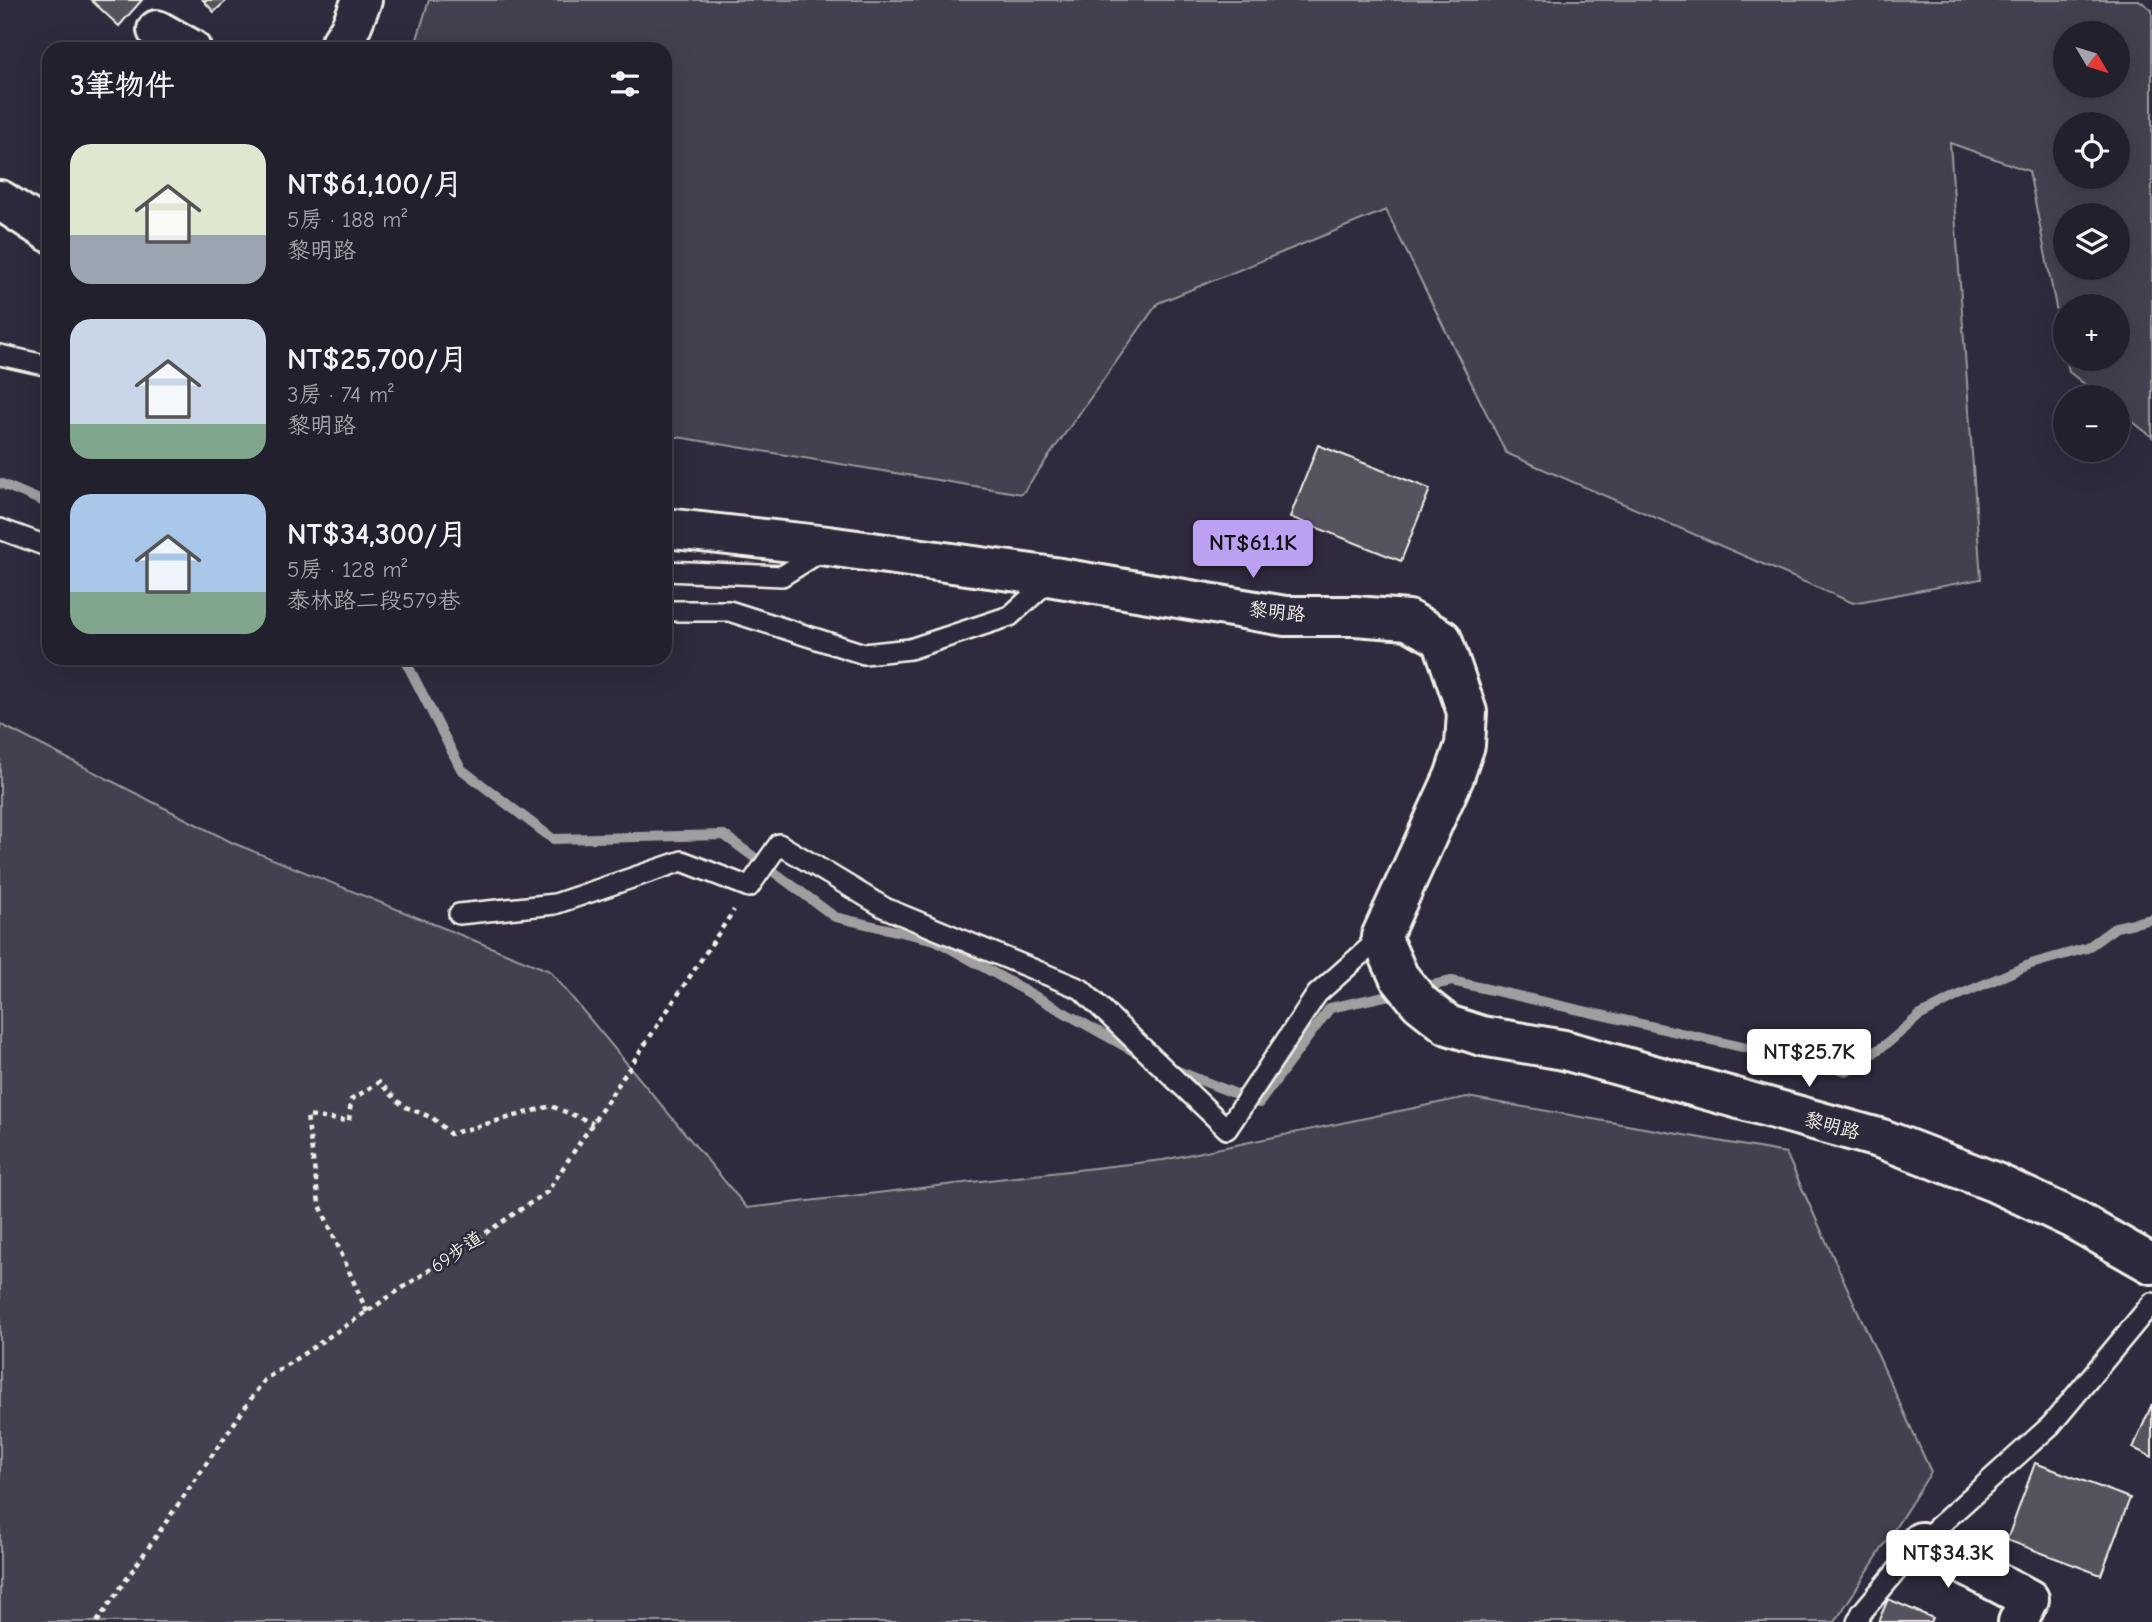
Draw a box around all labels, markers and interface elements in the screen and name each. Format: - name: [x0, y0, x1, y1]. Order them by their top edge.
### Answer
- north arrow: [2053, 21, 2130, 98]
- map controls: [2053, 21, 2130, 462]
- icon: filters: [606, 65, 644, 103]
- text: 3筆物件: [70, 68, 175, 103]
- button: locate: [2053, 112, 2130, 189]
- text: NT$61,100/月: [287, 167, 463, 202]
- icon: home: [126, 172, 210, 256]
- button: layers: [2053, 203, 2130, 280]
- text: 5房 · 188 m²: [287, 206, 407, 233]
- text: 黎明路: [287, 237, 356, 264]
- button: +: [2053, 294, 2130, 371]
- text: NT$25,700/月: [287, 342, 468, 377]
- icon: home: [126, 347, 210, 431]
- text: 3房 · 74 m²: [287, 381, 394, 408]
- button: −: [2053, 385, 2130, 462]
- text: 黎明路: [287, 412, 356, 439]
- text: NT$34,300/月: [287, 517, 467, 552]
- pin: NT$61.1K: [1181, 520, 1325, 580]
- icon: home: [126, 522, 210, 606]
- text: NT$61.1K: [1209, 529, 1297, 556]
- text: 5房 · 128 m²: [287, 556, 407, 583]
- text: 泰林路二段579巷: [287, 587, 461, 614]
- street label: 黎明路: [1247, 598, 1307, 626]
- pin: NT$25.7K: [1737, 1030, 1881, 1089]
- text: NT$25.7K: [1763, 1038, 1855, 1065]
- street label: 黎明路: [1802, 1108, 1862, 1144]
- street label: 69步道: [427, 1227, 487, 1277]
- pin: NT$34.3K: [1876, 1530, 2020, 1590]
- text: NT$34.3K: [1902, 1539, 1994, 1566]

